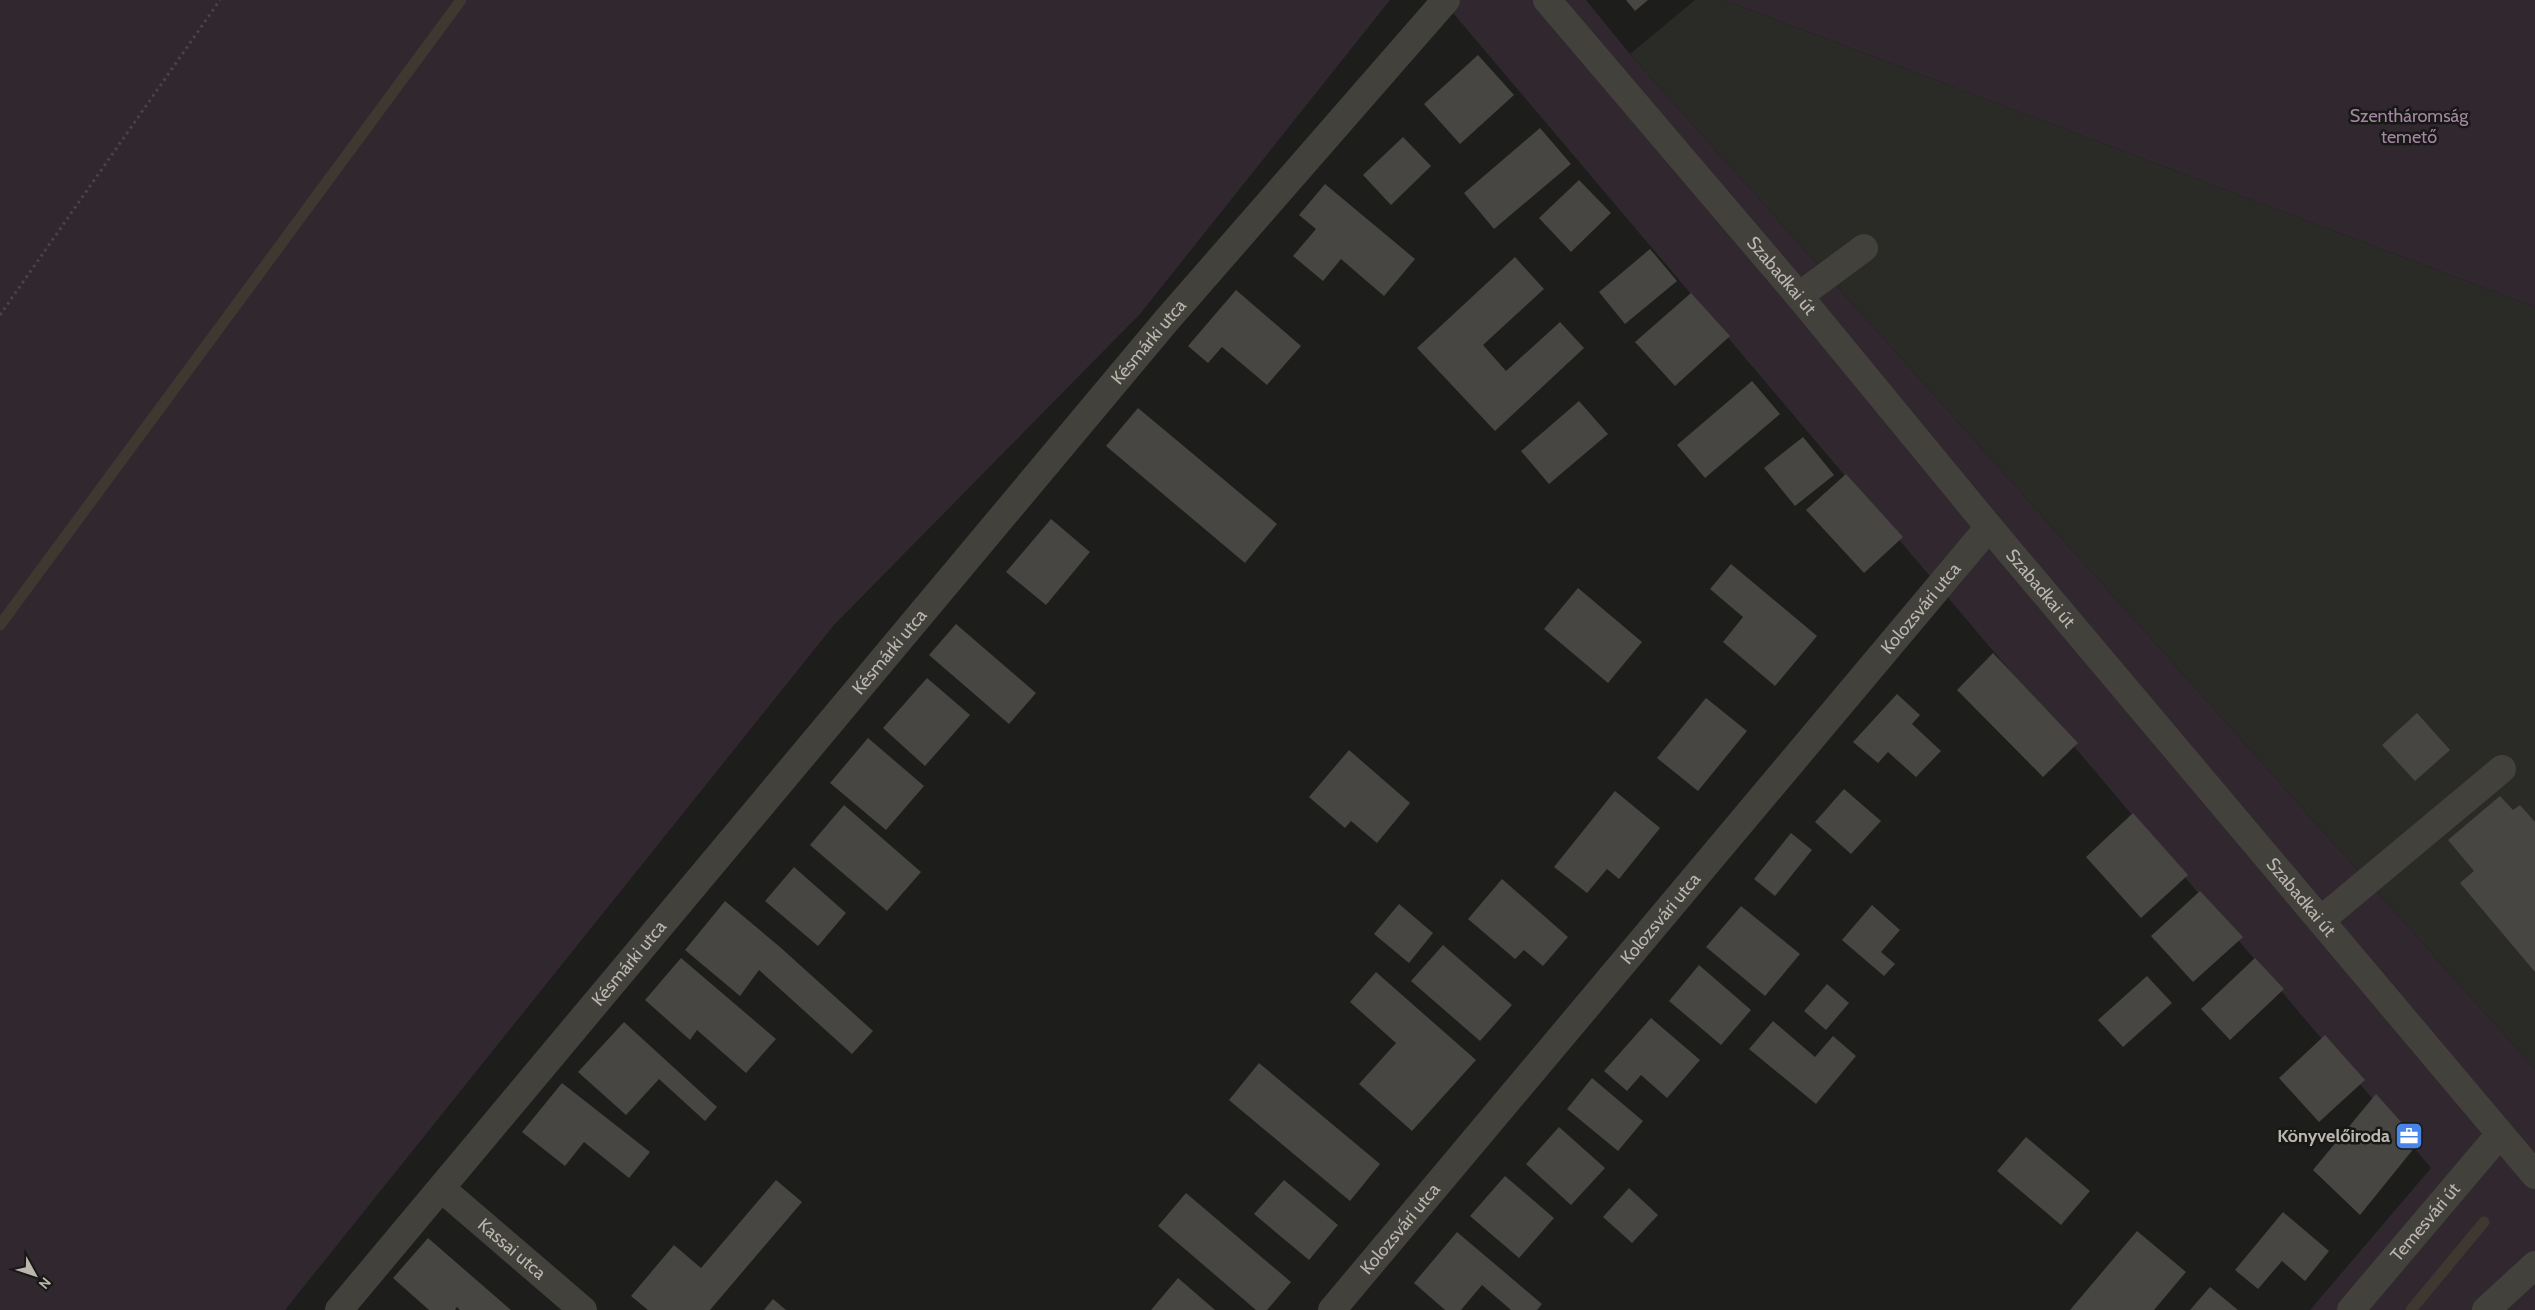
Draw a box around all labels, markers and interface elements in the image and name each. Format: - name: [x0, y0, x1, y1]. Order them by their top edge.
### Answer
- park label: Szentháromság temető: [2350, 105, 2469, 148]
- street label: Szabadkai út: [1742, 232, 1821, 319]
- street label: Késmárki utca: [1107, 295, 1191, 389]
- street label: Szabadkai út: [2001, 544, 2080, 632]
- street label: Kolozsvári utca: [1876, 558, 1966, 658]
- street label: Késmárki utca: [847, 604, 932, 699]
- street label: Szabadkai út: [2262, 853, 2340, 941]
- street label: Kolozsvári utca: [1616, 868, 1705, 969]
- street label: Késmárki utca: [587, 916, 671, 1010]
- office icon: Könyvelőiroda: [2394, 1121, 2424, 1151]
- place label: Könyvelőiroda: [2277, 1125, 2390, 1147]
- street label: Kolozsvári utca: [1356, 1178, 1445, 1279]
- street label: Temesvári út: [2386, 1178, 2465, 1266]
- street label: Kassai utca: [473, 1214, 551, 1284]
- north arrow: [10, 1250, 60, 1300]
- text: N: [35, 1274, 55, 1293]

